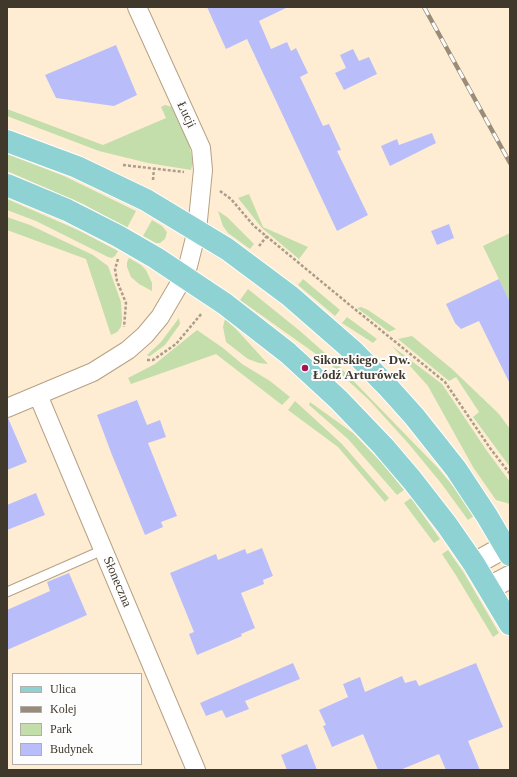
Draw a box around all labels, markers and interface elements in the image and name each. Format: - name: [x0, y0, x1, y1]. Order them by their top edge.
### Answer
- street label: Łucji: [173, 99, 199, 131]
- place label: Sikorskiego - Dw. Łódź Arturówek: [313, 353, 410, 384]
- marker: Sikorskiego - Dw. Łódź Arturówek: [300, 363, 310, 373]
- street label: Słoneczna: [99, 554, 135, 610]
- legend: [12, 673, 142, 765]
- text: Ulica: [50, 682, 76, 696]
- text: Kolej: [50, 702, 77, 716]
- text: Park: [50, 722, 72, 736]
- text: Budynek: [50, 742, 93, 756]

